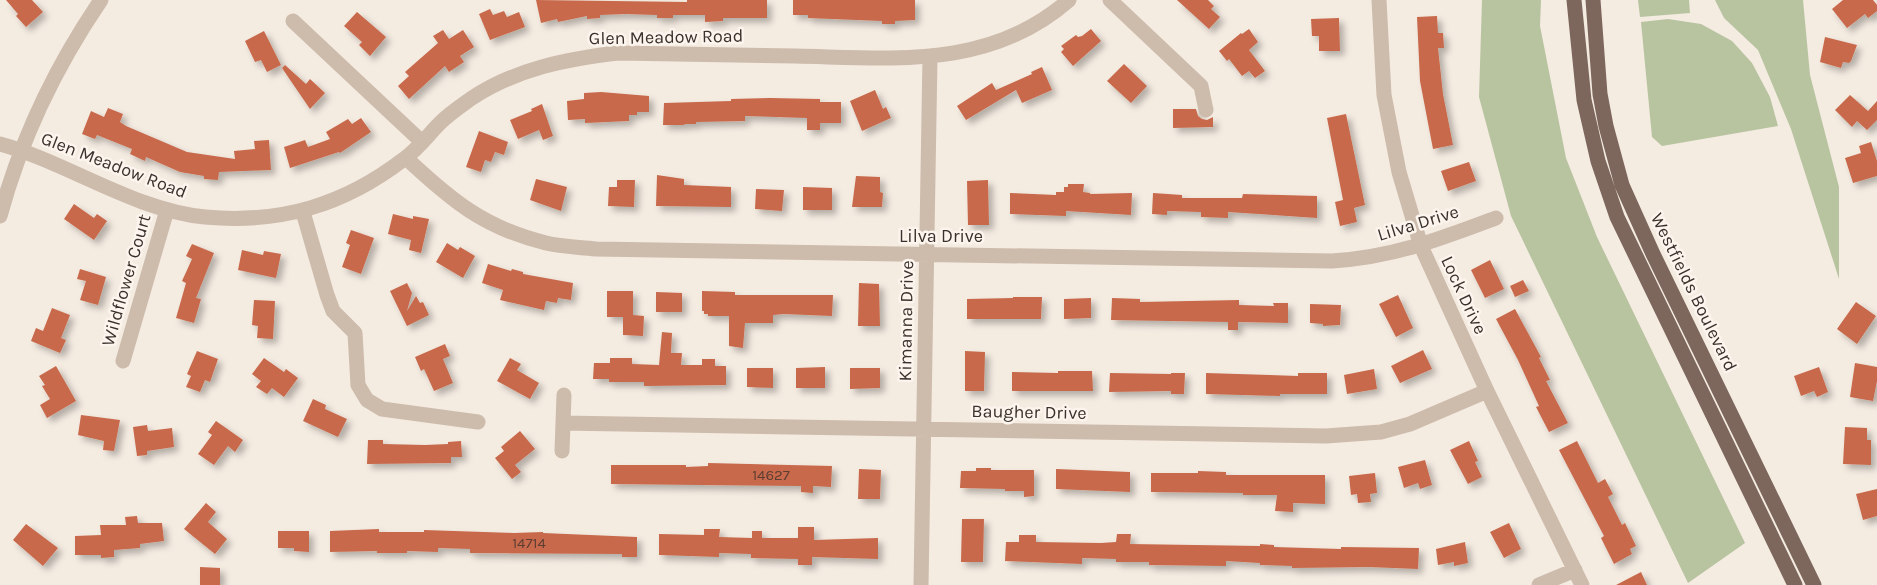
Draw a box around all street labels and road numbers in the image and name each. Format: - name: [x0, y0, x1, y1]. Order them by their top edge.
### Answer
- street label: Glen Meadow Road: [588, 25, 744, 49]
- street label: Glen Meadow Road: [38, 127, 190, 203]
- street label: Lilva Drive: [1375, 200, 1461, 246]
- street label: Westfields Boulevard: [1646, 209, 1742, 375]
- street label: Wildflower Court: [97, 211, 155, 349]
- street label: Lilva Drive: [899, 225, 983, 247]
- street label: Lock Drive: [1436, 252, 1492, 338]
- street label: Kimanna Drive: [894, 260, 918, 382]
- street label: Baugher Drive: [971, 400, 1087, 424]

